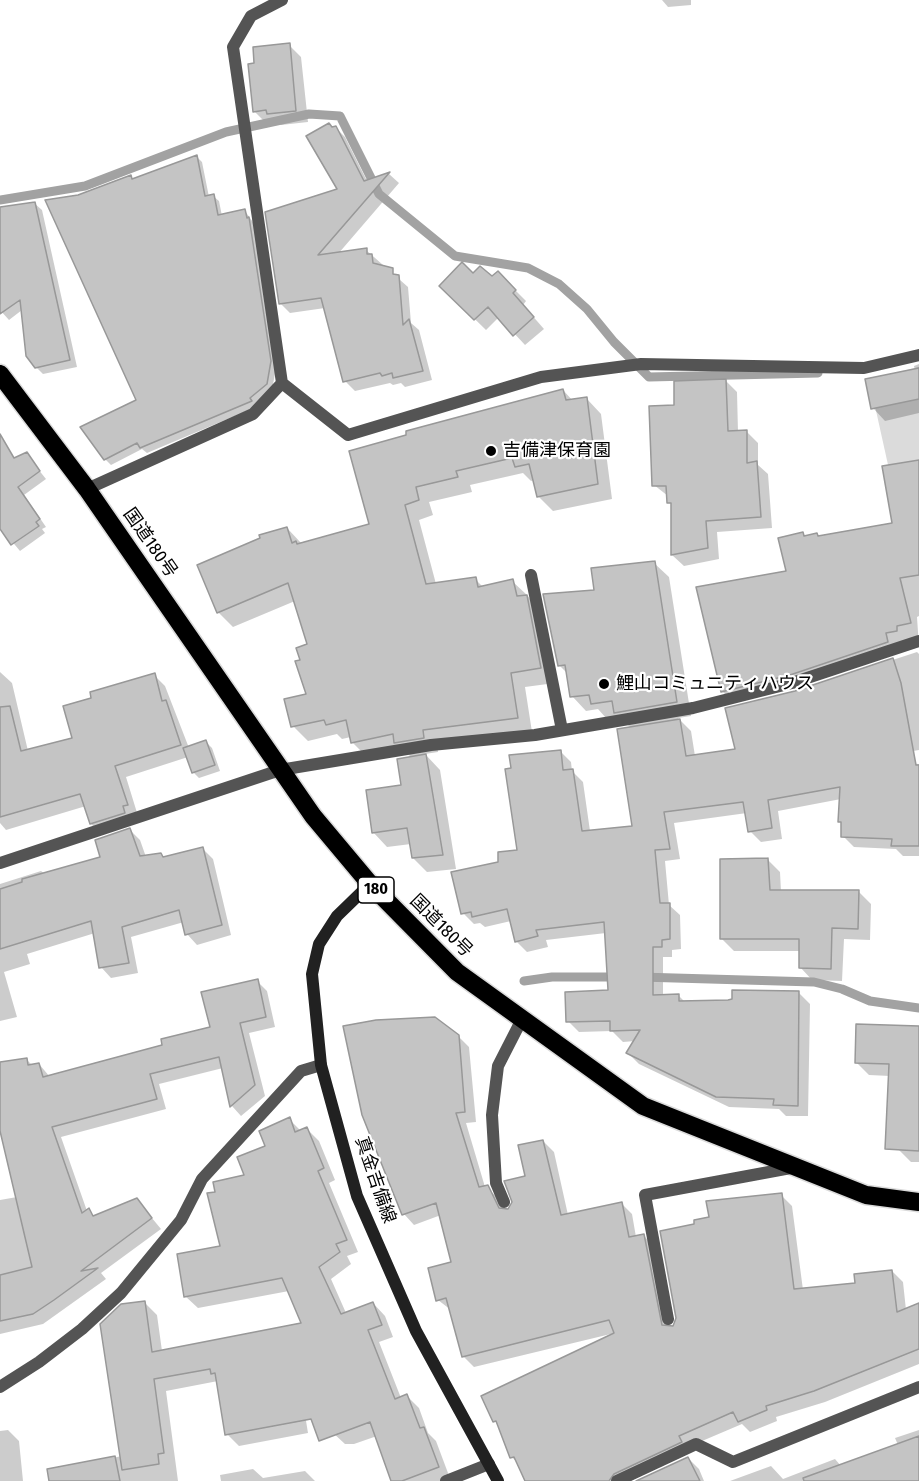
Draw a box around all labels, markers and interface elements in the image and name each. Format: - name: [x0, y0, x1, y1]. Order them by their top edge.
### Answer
- place label: 吉備津保育園: [503, 440, 611, 462]
- marker: 吉備津保育園: [484, 444, 498, 458]
- street label: 国道180号: [118, 504, 182, 582]
- place label: 鯉山コミュニティハウス: [616, 673, 814, 695]
- marker: 鯉山コミュニティハウス: [597, 677, 611, 691]
- road number: 180: [358, 877, 394, 903]
- street label: 国道180号: [405, 890, 477, 962]
- street label: 真金吉備線: [350, 1134, 400, 1226]

